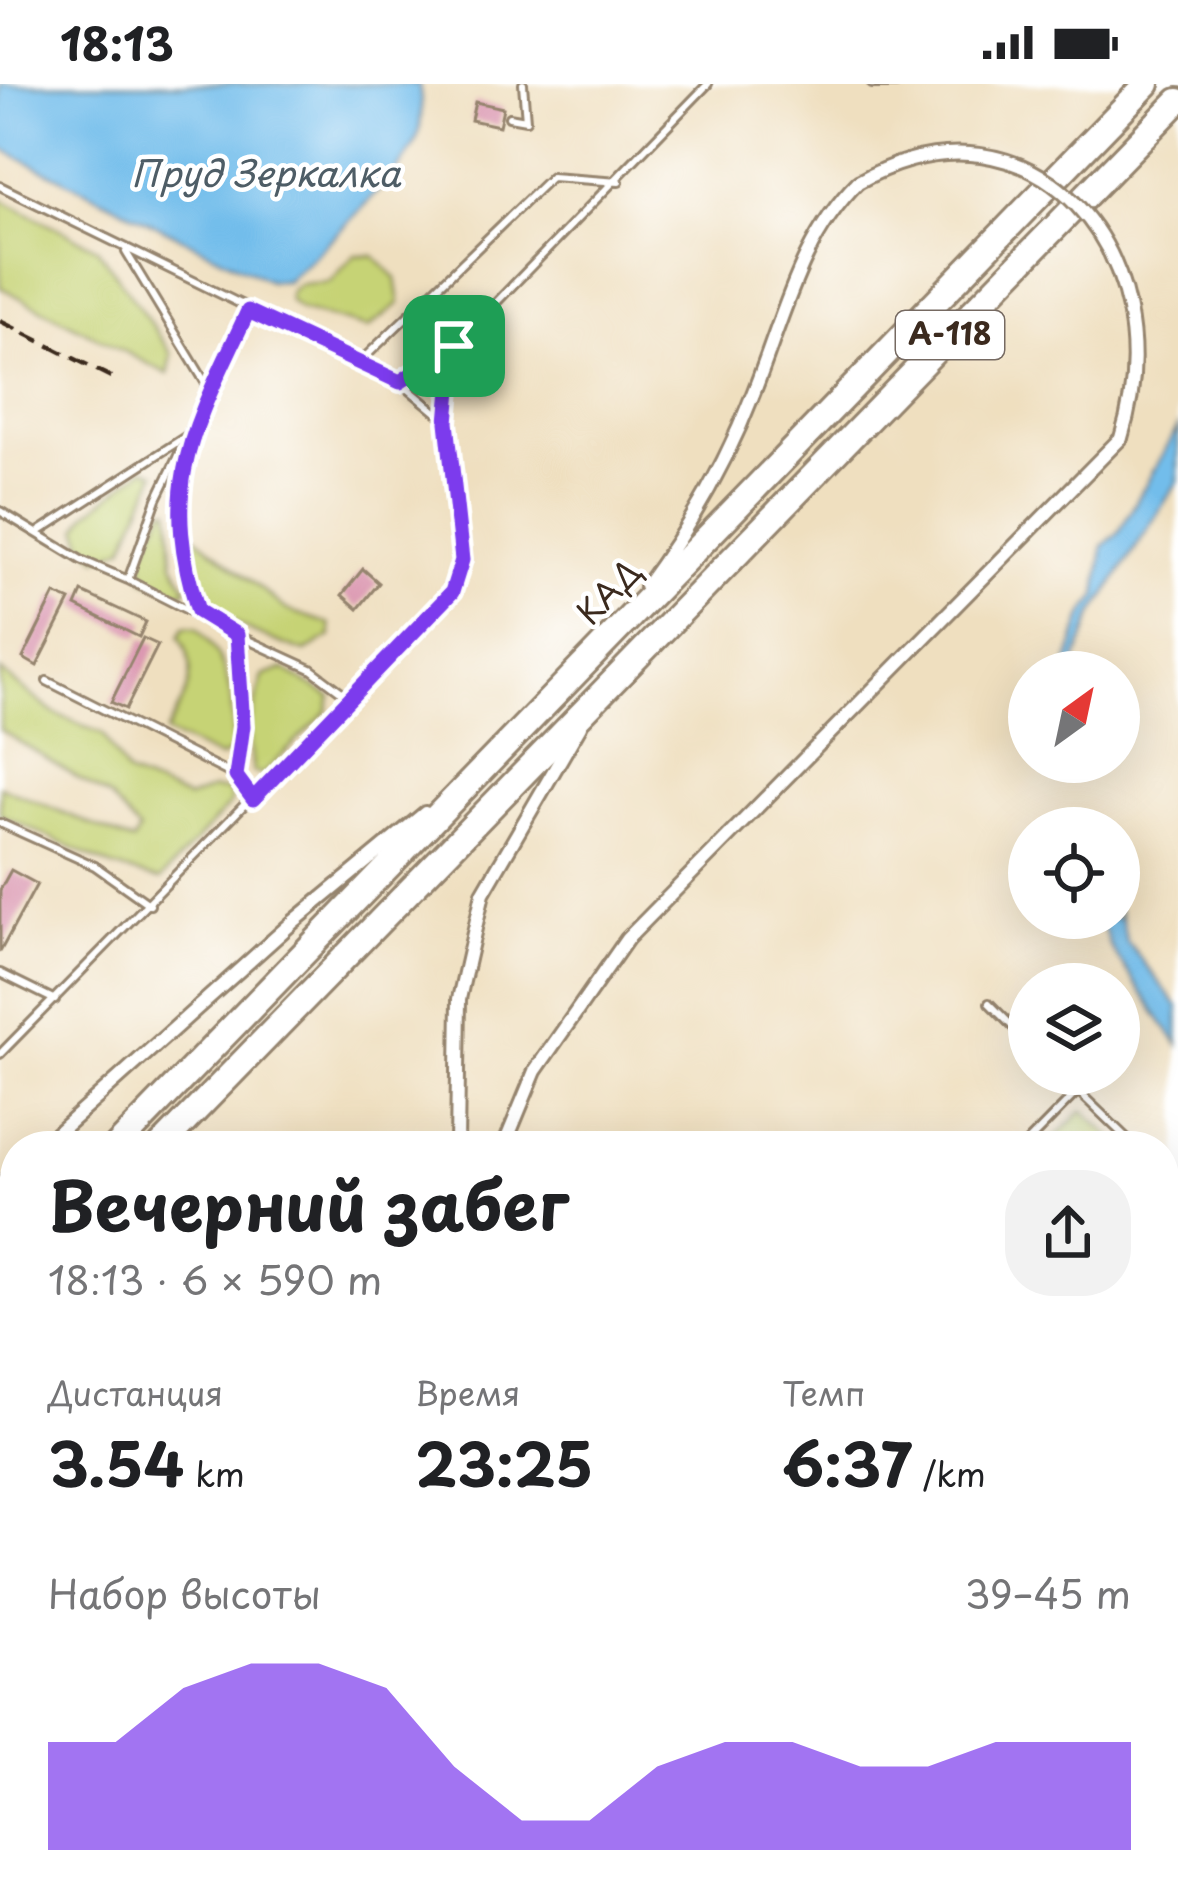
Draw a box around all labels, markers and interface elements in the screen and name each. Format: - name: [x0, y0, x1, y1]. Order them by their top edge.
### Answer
- text: 18:13: [60, 8, 174, 76]
- water label: Пруд Зеркалка: [131, 145, 402, 199]
- pin: [403, 295, 505, 397]
- road number: А-118: [896, 311, 1004, 359]
- icon: arrive: [421, 313, 487, 379]
- street label: КАД: [563, 546, 652, 635]
- north arrow: [1008, 651, 1140, 783]
- map controls: [1008, 651, 1140, 1095]
- button: locate: [1008, 807, 1140, 939]
- button: layers: [1008, 963, 1140, 1095]
- text: Вечерний забег: [48, 1154, 569, 1253]
- button: share: [1005, 1170, 1131, 1296]
- text: 18:13 · 6 × 590 m: [48, 1249, 382, 1308]
- text: Дистанция: [48, 1367, 223, 1417]
- text: Время: [415, 1367, 520, 1417]
- text: Темп: [782, 1367, 865, 1417]
- text: 3.54: [48, 1417, 184, 1507]
- text: 23:25: [415, 1417, 593, 1507]
- text: 6:37: [782, 1417, 912, 1507]
- text: km: [184, 1448, 245, 1498]
- text: /km: [912, 1448, 986, 1498]
- text: Набор высоты: [48, 1563, 321, 1622]
- text: 39–45 m: [965, 1563, 1131, 1622]

